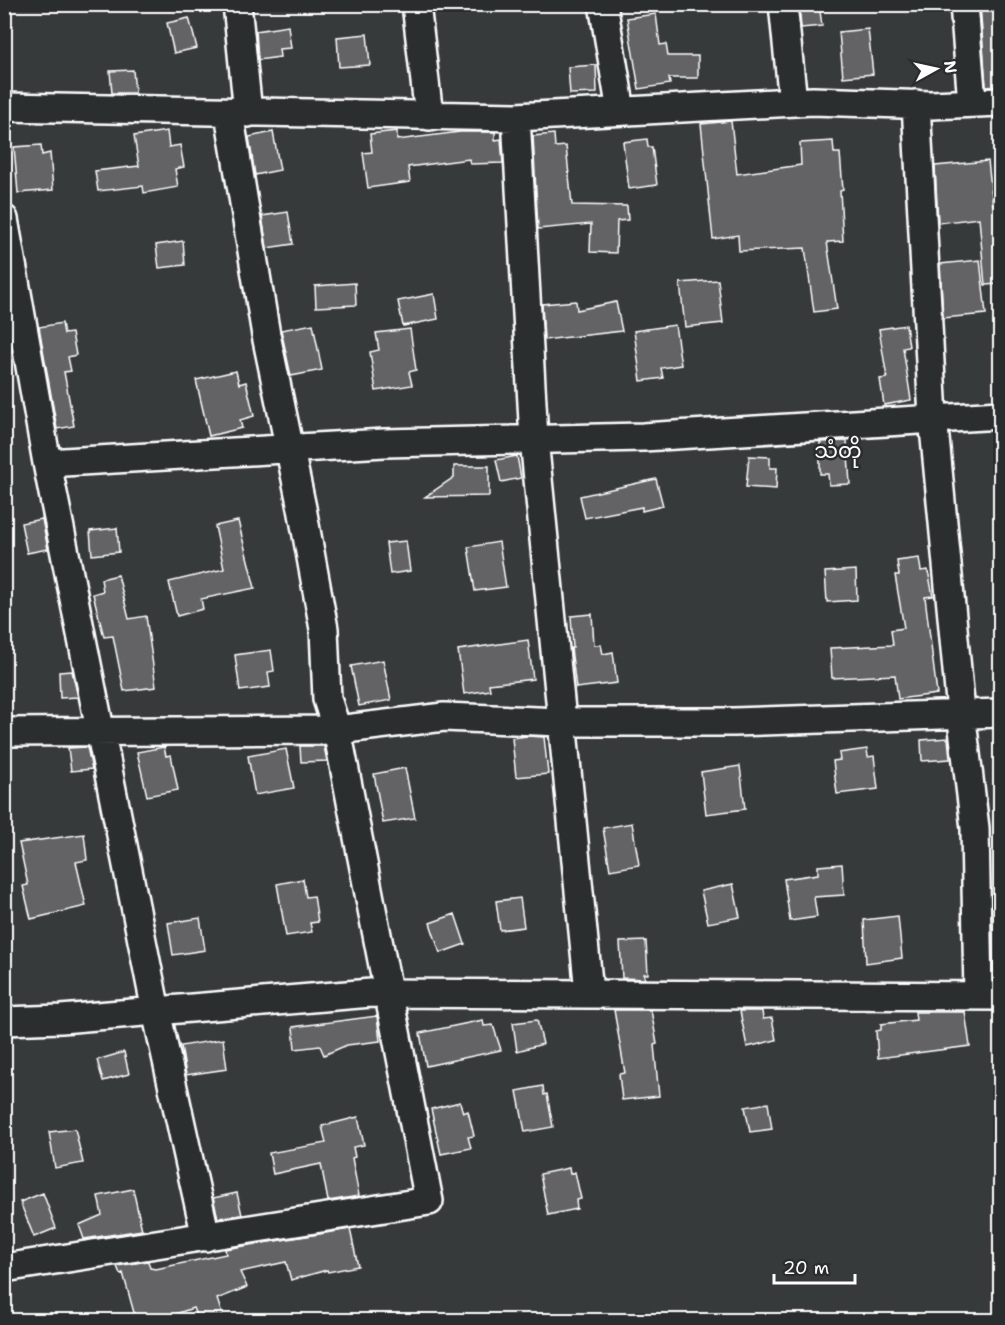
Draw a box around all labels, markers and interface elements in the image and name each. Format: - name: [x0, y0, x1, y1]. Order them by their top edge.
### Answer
- north arrow: [906, 39, 966, 99]
- text: N: [939, 59, 962, 75]
- district label: သံတို: [814, 435, 862, 468]
- scale bar: [774, 1247, 855, 1285]
- text: 20 m: [783, 1256, 829, 1280]

